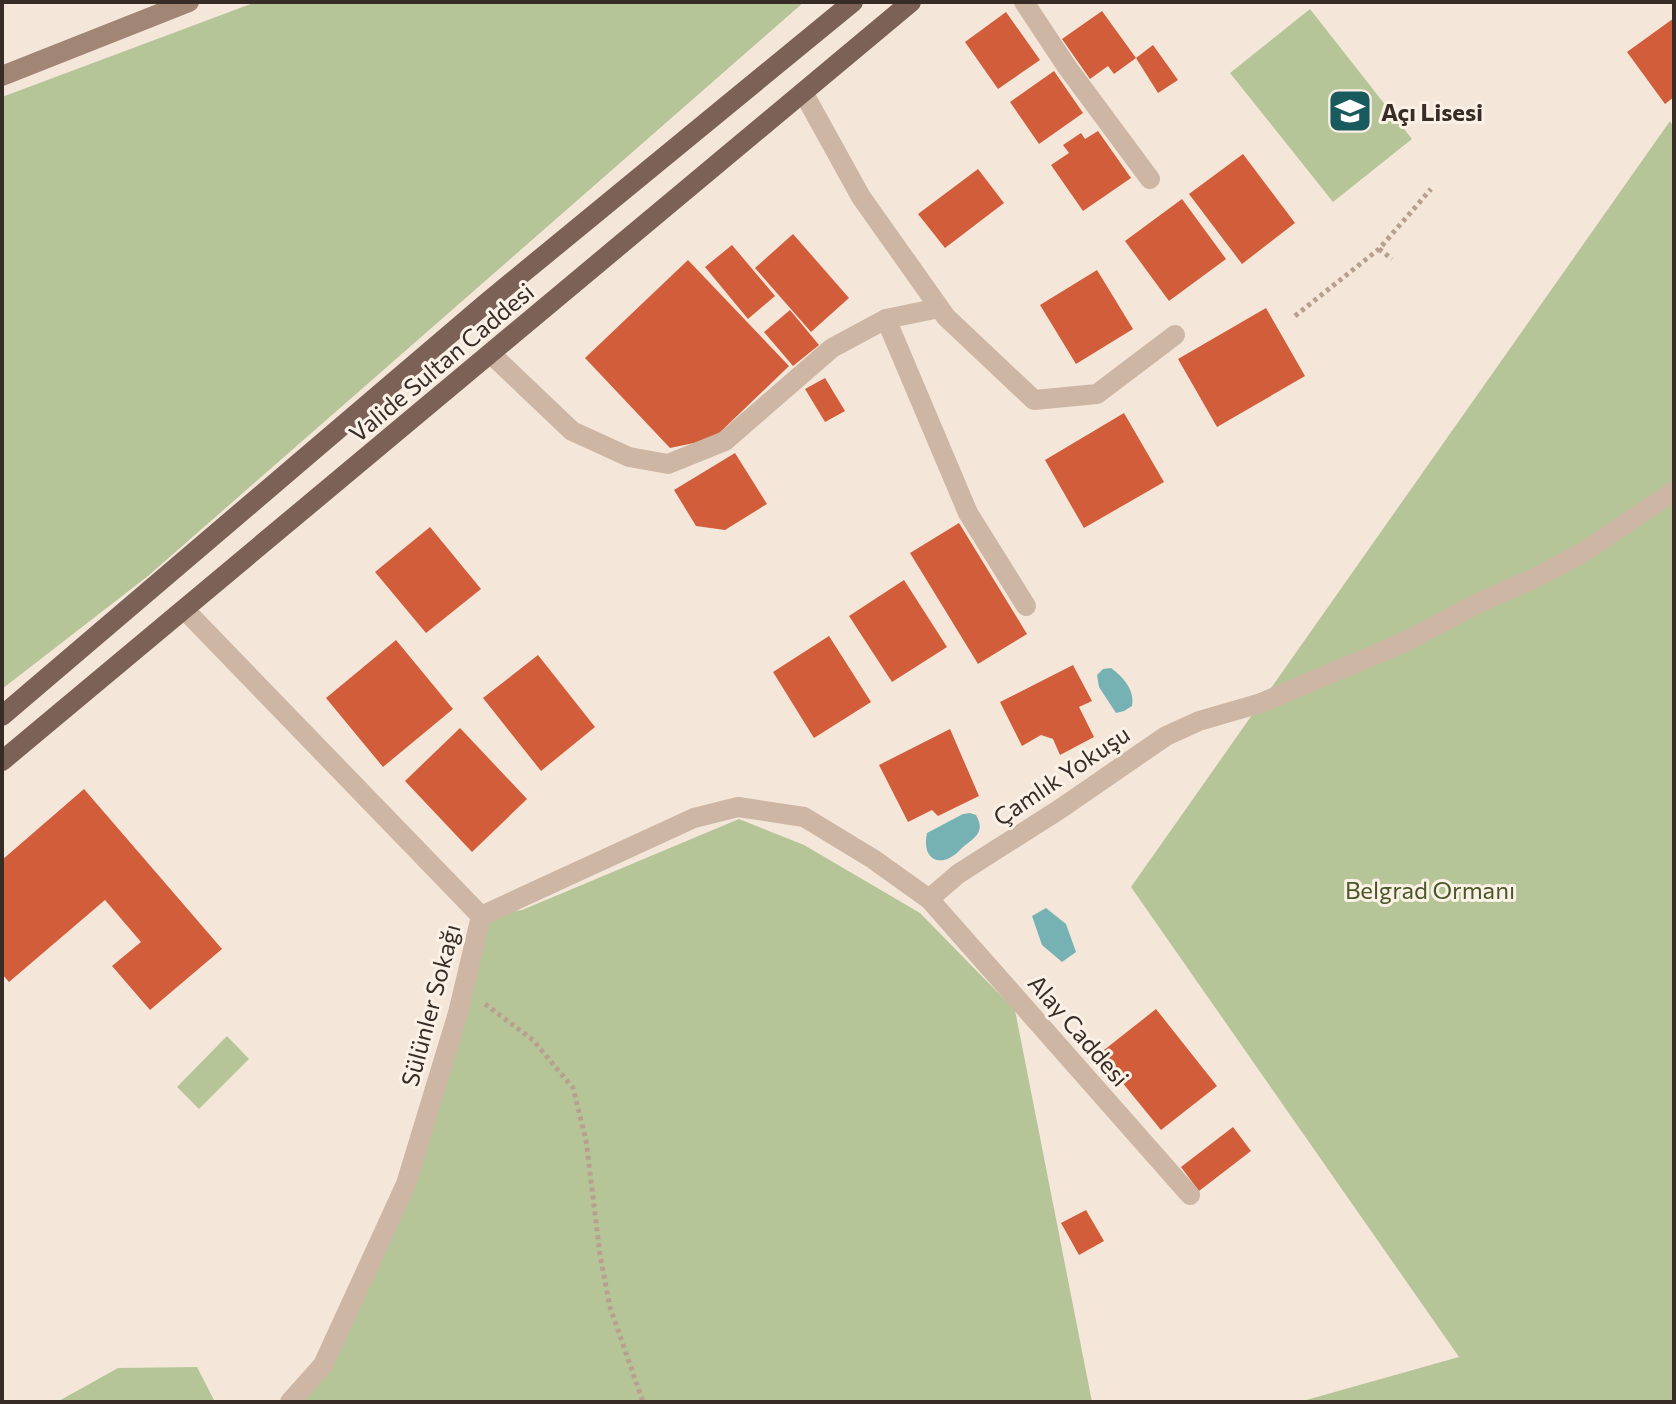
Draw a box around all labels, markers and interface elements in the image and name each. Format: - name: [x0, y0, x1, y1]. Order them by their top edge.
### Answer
- school or university icon: Açı Lisesi: [1326, 87, 1374, 135]
- place label: Açı Lisesi: [1381, 97, 1483, 126]
- street label: Valide Sultan Caddesi: [343, 276, 539, 448]
- street label: Çamlık Yokuşu: [987, 719, 1135, 831]
- park label: Belgrad Ormanı: [1345, 875, 1515, 904]
- street label: Sülünler Sokağı: [394, 921, 466, 1089]
- street label: Alay Caddesi: [1023, 968, 1135, 1092]

